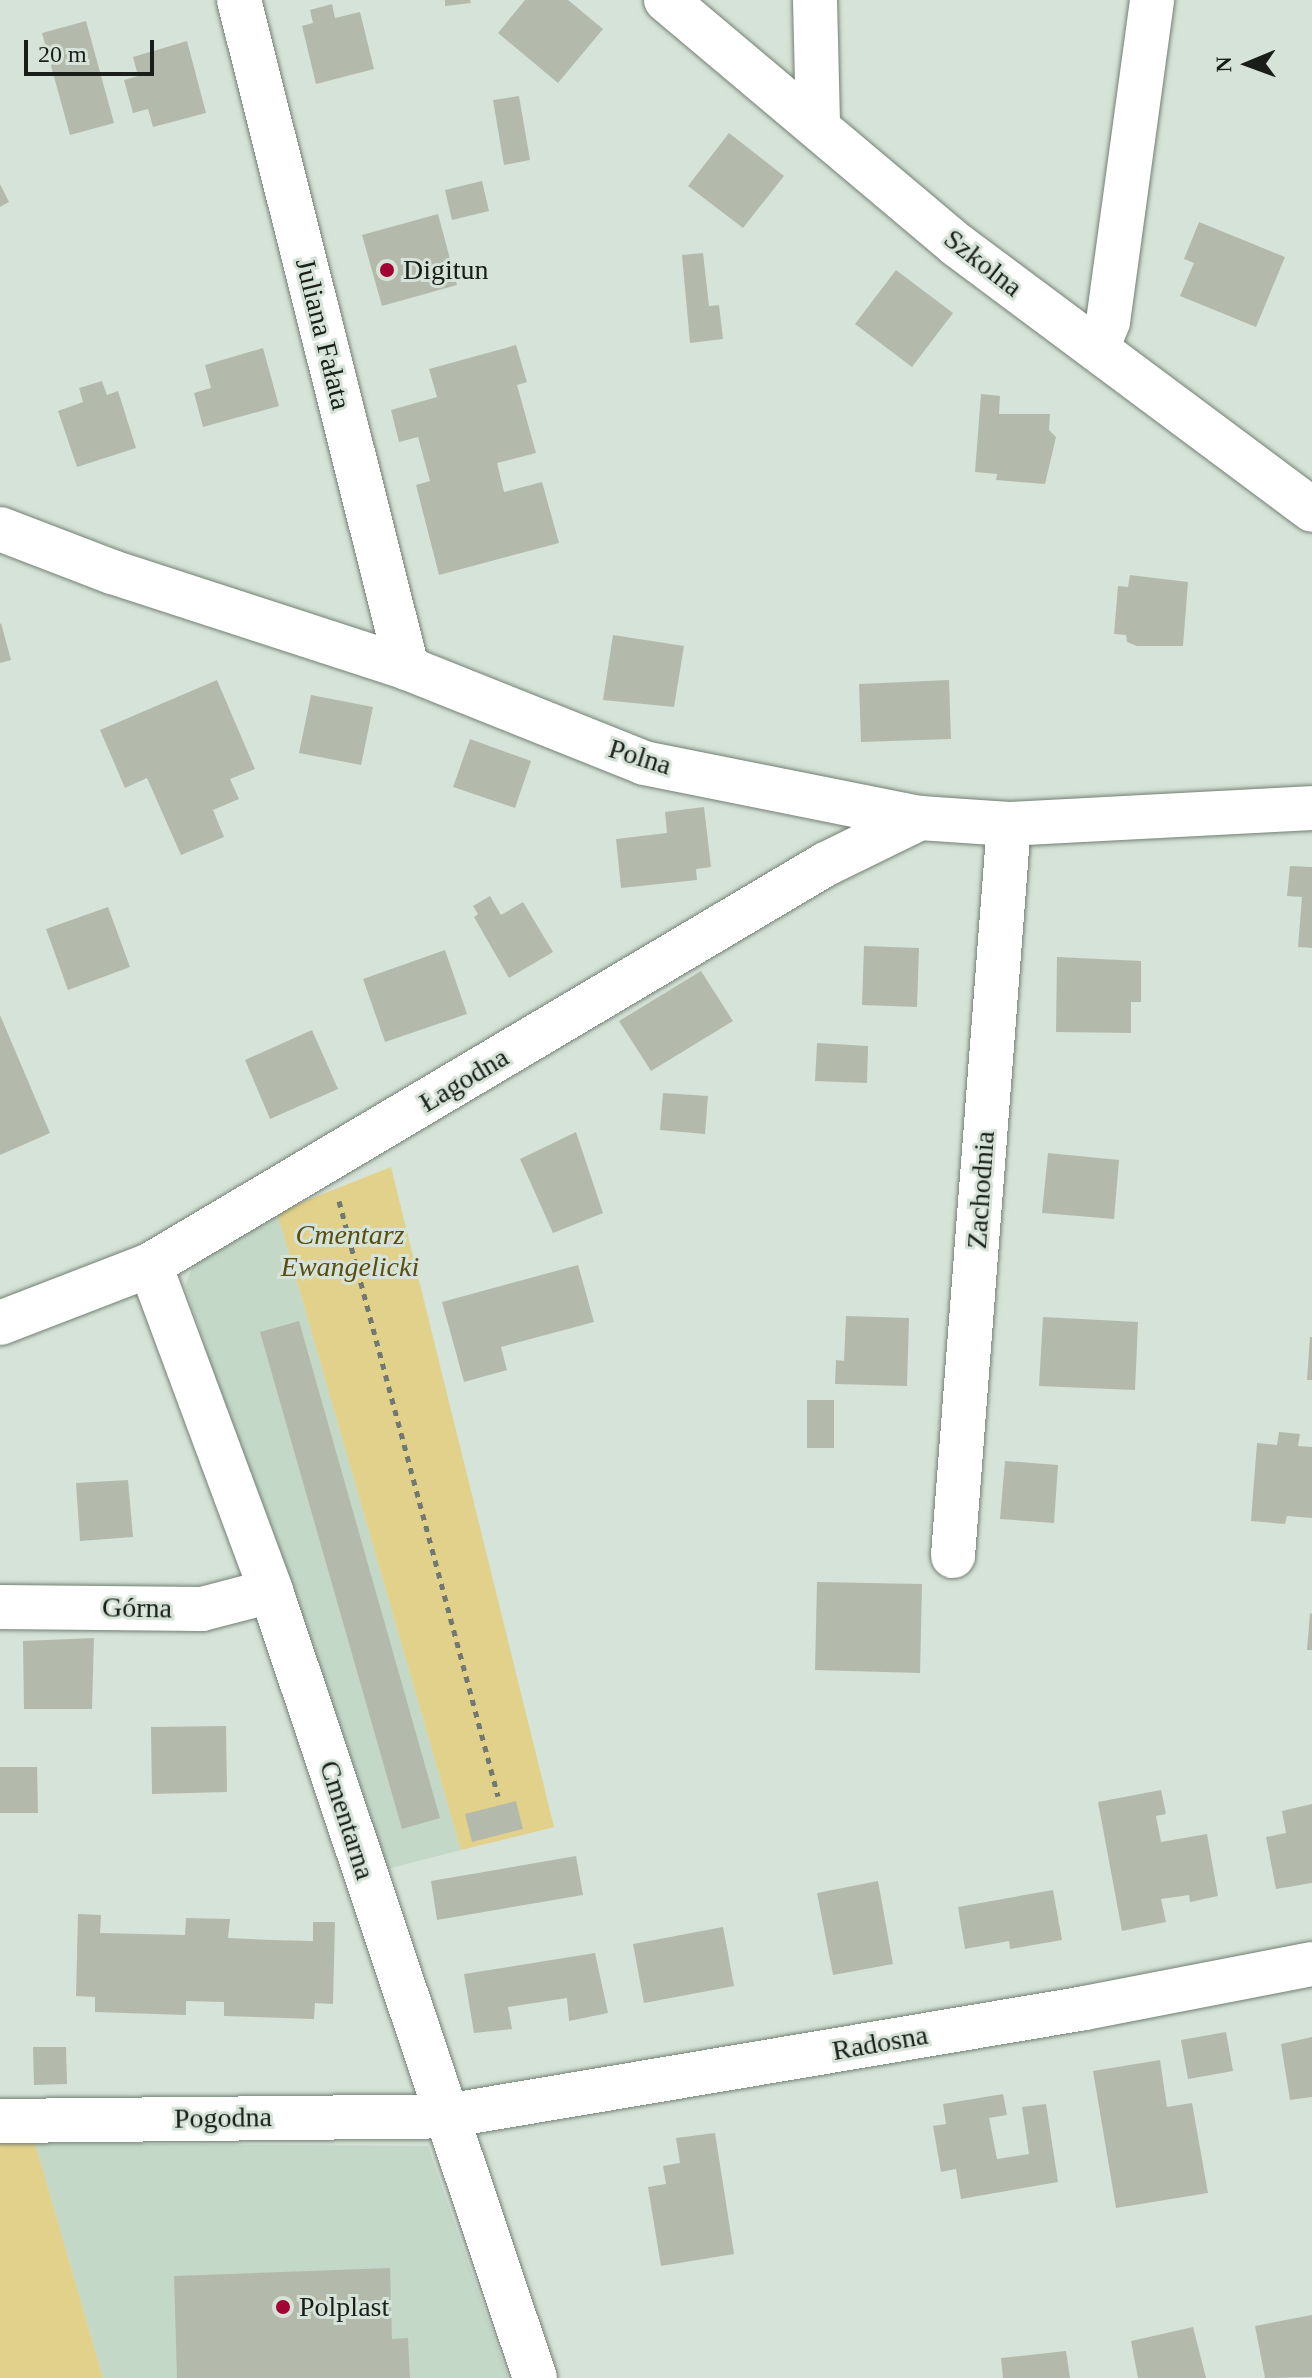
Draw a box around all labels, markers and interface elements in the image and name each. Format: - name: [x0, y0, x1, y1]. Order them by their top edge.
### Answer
- scale bar: [28, 24, 158, 74]
- north arrow: [1208, 24, 1288, 104]
- text: 20 m: [38, 41, 87, 67]
- text: N: [1211, 56, 1236, 73]
- street label: Szkolna: [937, 222, 1029, 304]
- place label: Digitun: [403, 253, 489, 287]
- street label: Juliana Fałata: [288, 255, 358, 413]
- marker: Digitun: [378, 261, 396, 279]
- street label: Polna: [605, 732, 675, 782]
- street label: Łagodna: [413, 1040, 515, 1120]
- street label: Zachodnia: [960, 1130, 1002, 1250]
- park label: Cmentarz Ewangelicki: [281, 1218, 419, 1284]
- street label: Górna: [102, 1591, 172, 1625]
- street label: Cmentarna: [312, 1756, 382, 1884]
- street label: Radosna: [830, 2018, 930, 2068]
- street label: Pogodna: [174, 2100, 272, 2136]
- place label: Polplast: [299, 2290, 389, 2324]
- marker: Polplast: [274, 2298, 292, 2316]

